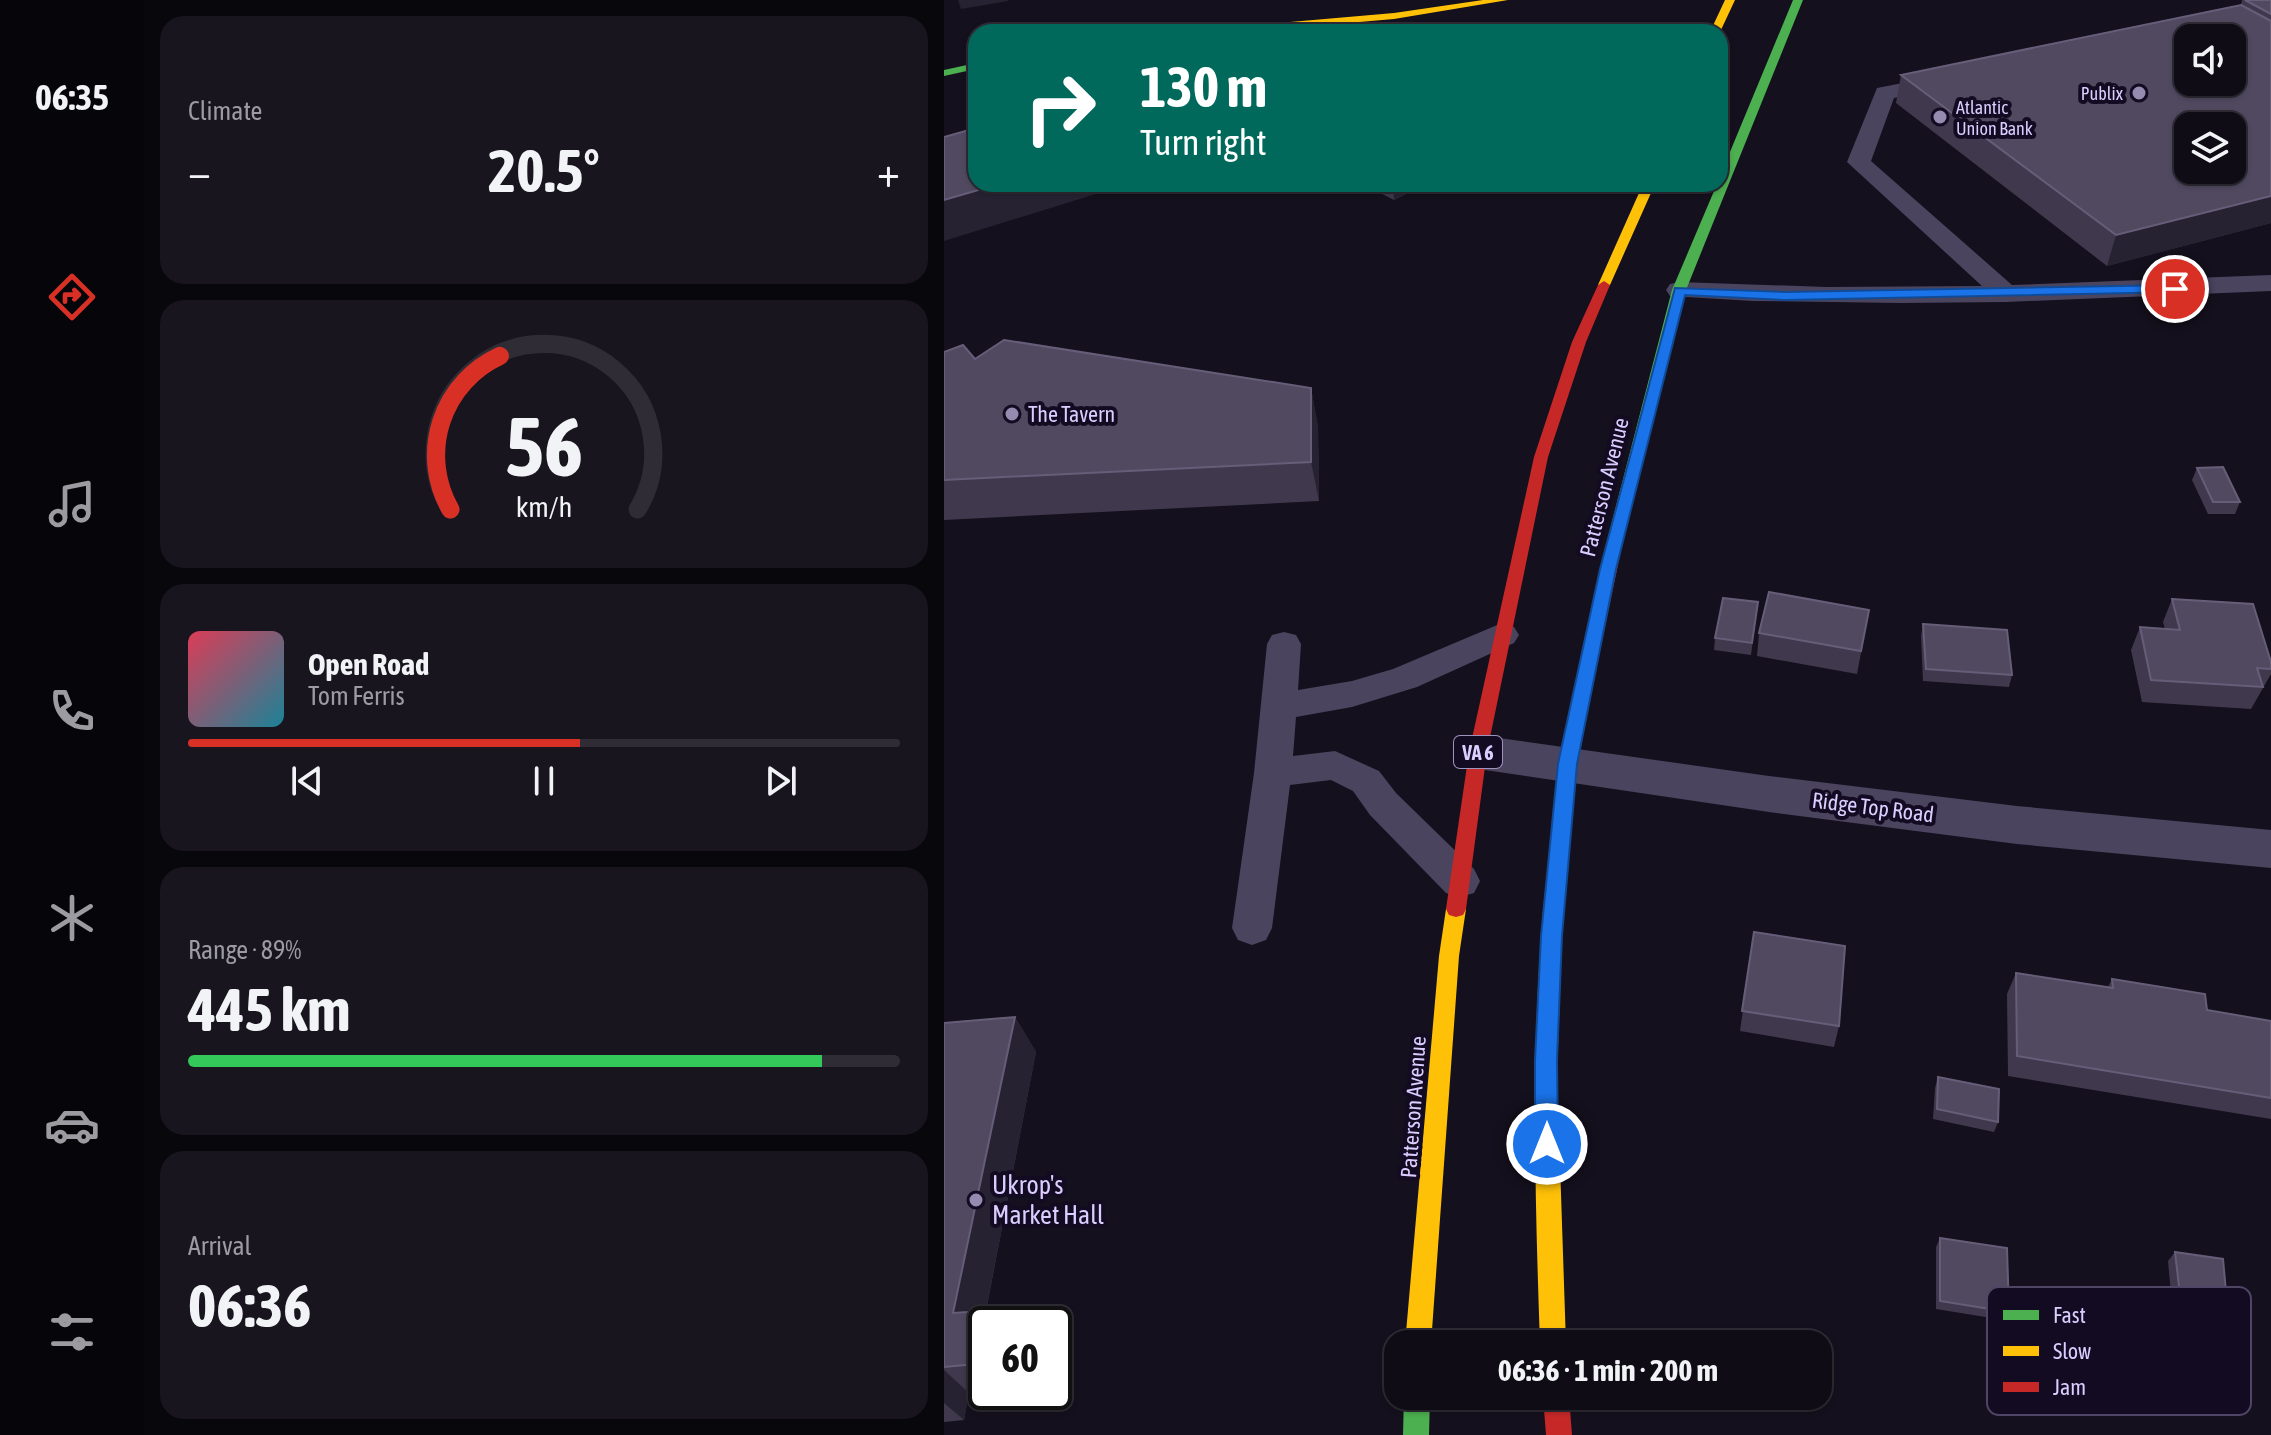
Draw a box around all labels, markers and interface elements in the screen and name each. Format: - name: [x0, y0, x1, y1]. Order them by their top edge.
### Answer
- map controls: [2174, 24, 2246, 184]
- button: sound: [2174, 24, 2246, 96]
- text: 130 m: [1140, 55, 1267, 119]
- icon: right: [1008, 56, 1112, 160]
- text: 06:35: [35, 76, 109, 118]
- place label: Publix: [2081, 83, 2123, 104]
- marker: Publix: [2130, 84, 2148, 102]
- text: Climate: [188, 96, 262, 126]
- place label: Atlantic Union Bank: [1956, 97, 2033, 139]
- marker: Atlantic Union Bank: [1931, 108, 1949, 126]
- button: layers: [2174, 112, 2246, 184]
- text: Turn right: [1140, 121, 1267, 163]
- text: 20.5°: [488, 136, 600, 205]
- text: −: [188, 146, 211, 196]
- text: +: [877, 146, 900, 196]
- pin: [2141, 255, 2209, 323]
- icon: arrive: [2153, 267, 2197, 311]
- icon: directions: [44, 269, 100, 325]
- text: 56: [505, 397, 583, 493]
- place label: The Tavern: [1028, 401, 1115, 427]
- marker: The Tavern: [1003, 405, 1021, 423]
- street label: Patterson Avenue: [1574, 415, 1634, 559]
- icon: music: [44, 476, 100, 532]
- text: km/h: [516, 490, 572, 523]
- text: Open Road: [308, 647, 429, 681]
- text: Tom Ferris: [308, 681, 405, 711]
- icon: phone: [44, 683, 100, 739]
- road number: VA 6: [1454, 736, 1502, 768]
- icon: previous: [285, 759, 329, 803]
- icon: pause: [522, 759, 566, 803]
- icon: next: [759, 759, 803, 803]
- street label: Ridge Top Road: [1811, 787, 1935, 827]
- icon: climate: [44, 890, 100, 946]
- text: Range · 89%: [188, 935, 301, 965]
- text: 445 km: [188, 975, 350, 1044]
- street label: Patterson Avenue: [1395, 1035, 1431, 1179]
- icon: car: [44, 1097, 100, 1153]
- position arrow: [1505, 1102, 1589, 1186]
- place label: Ukrop's Market Hall: [992, 1170, 1104, 1230]
- marker: Ukrop's Market Hall: [967, 1191, 985, 1209]
- text: Arrival: [188, 1231, 252, 1261]
- text: 06:36: [188, 1271, 311, 1340]
- legend: [1987, 1287, 2251, 1415]
- text: Fast: [2053, 1302, 2086, 1328]
- icon: filters: [44, 1304, 100, 1360]
- speed limit sign: 60: [968, 1306, 1072, 1410]
- text: Slow: [2053, 1338, 2091, 1364]
- text: 06:36 · 1 min · 200 m: [1498, 1353, 1718, 1387]
- text: Jam: [2053, 1374, 2086, 1400]

